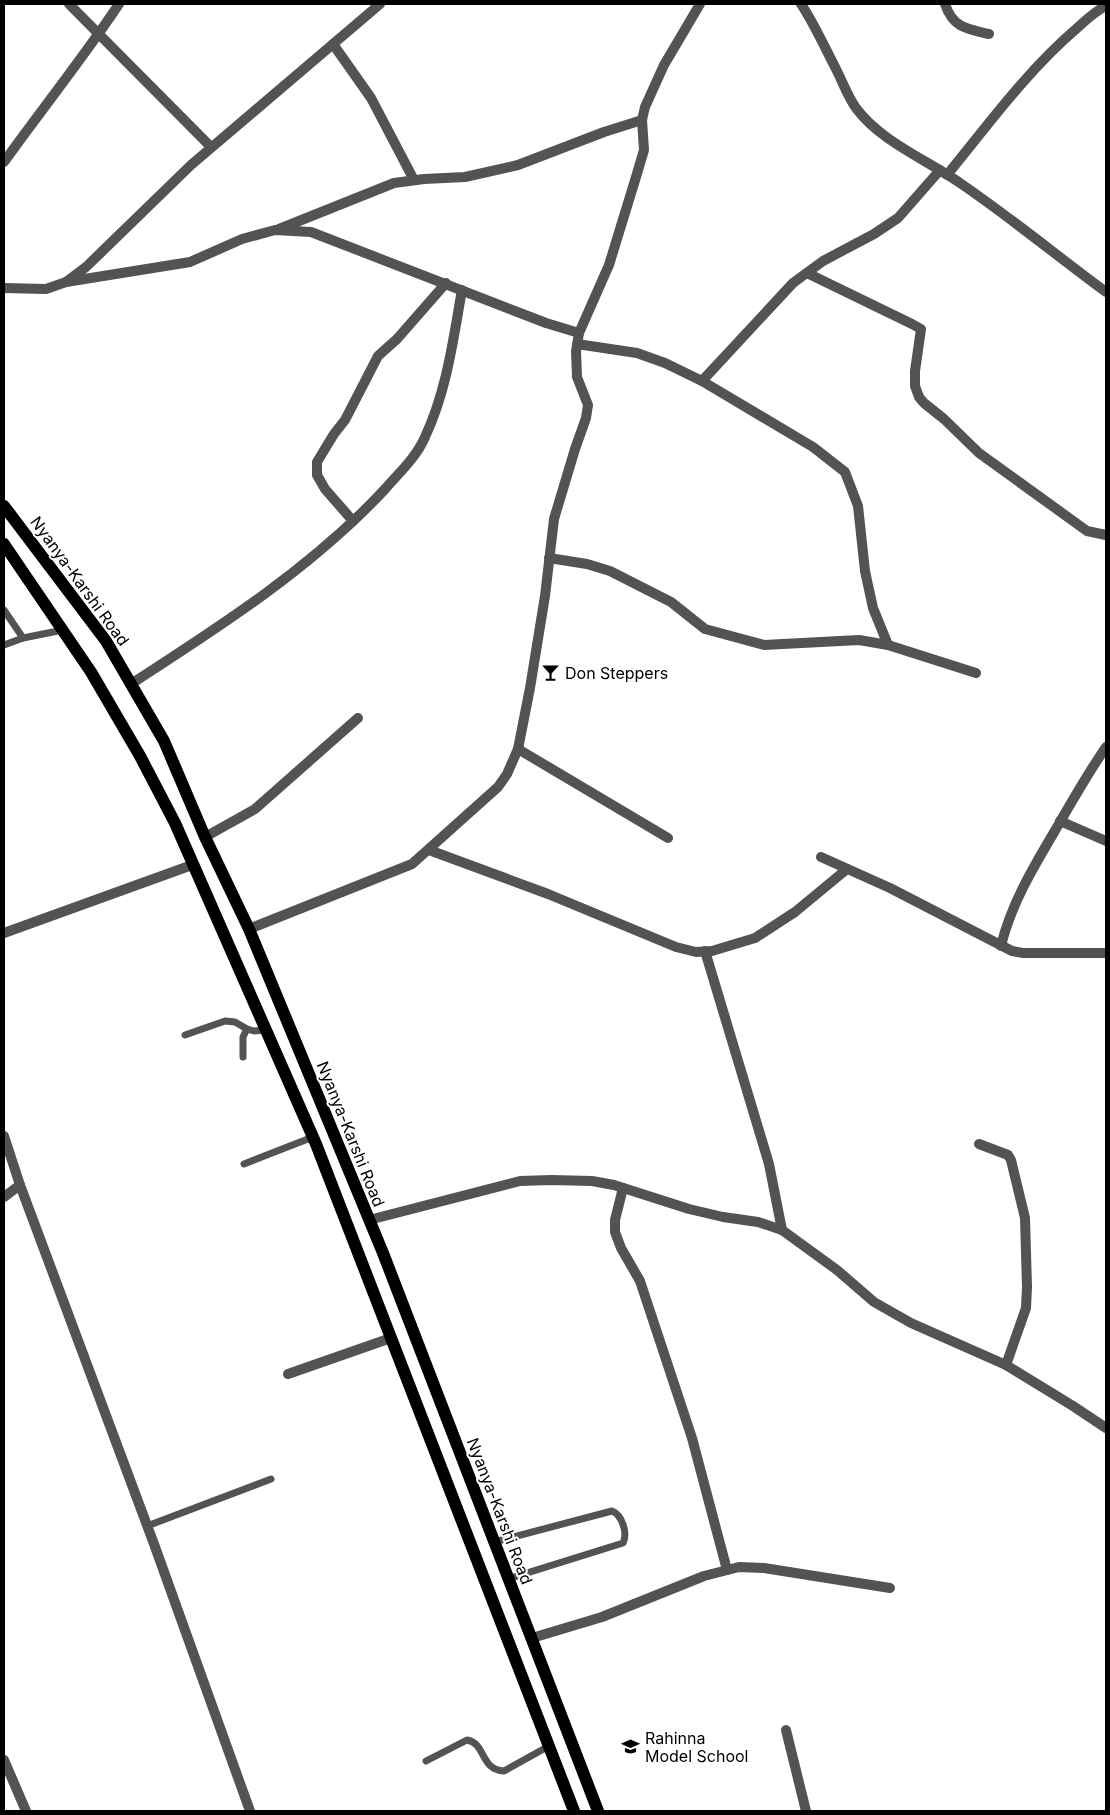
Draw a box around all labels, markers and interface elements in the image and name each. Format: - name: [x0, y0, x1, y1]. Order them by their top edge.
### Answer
- street label: Nyanya-Karshi Road: [26, 512, 134, 650]
- bar icon: Don Steppers: [541, 663, 561, 683]
- place label: Don Steppers: [565, 663, 668, 683]
- street label: Nyanya-Karshi Road: [313, 1058, 389, 1210]
- street label: Nyanya-Karshi Road: [463, 1435, 537, 1587]
- place label: Rahinna Model School: [645, 1728, 748, 1766]
- school or university icon: Rahinna Model School: [621, 1737, 641, 1757]

